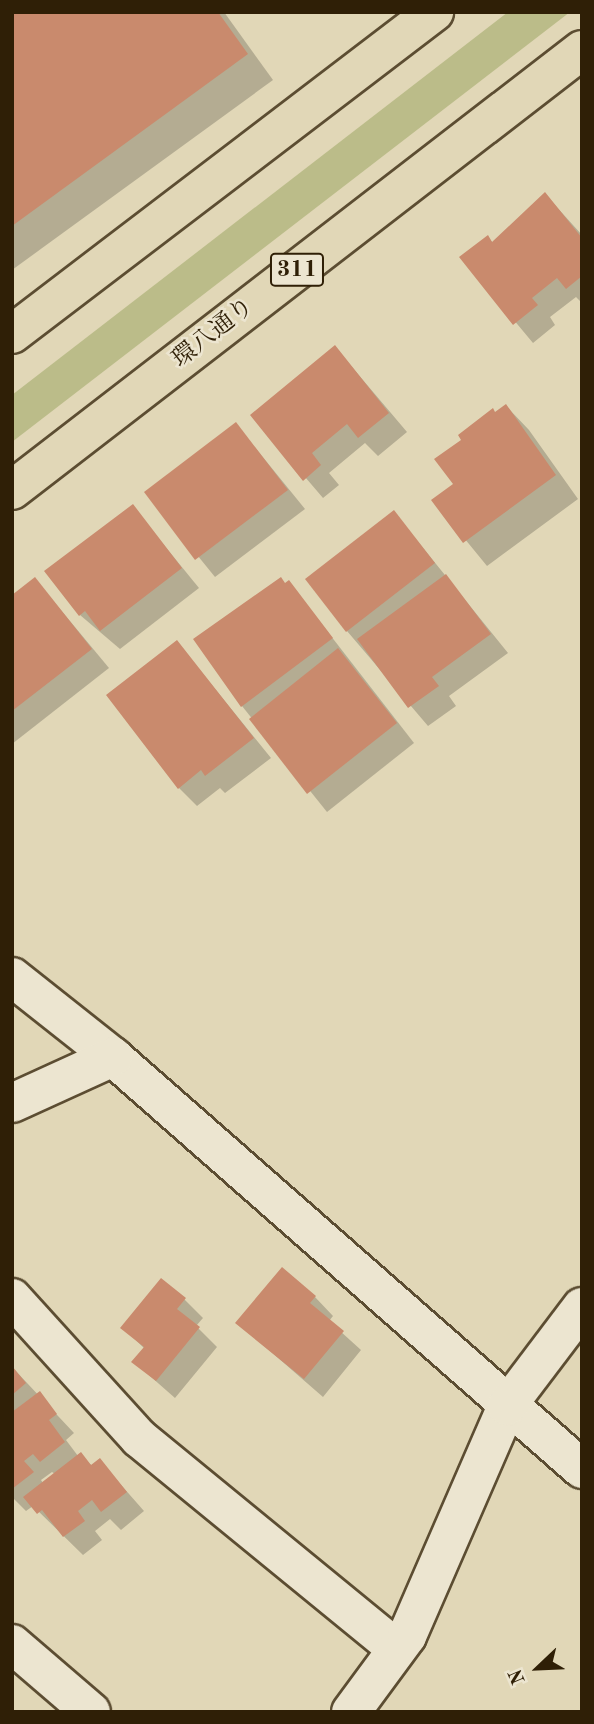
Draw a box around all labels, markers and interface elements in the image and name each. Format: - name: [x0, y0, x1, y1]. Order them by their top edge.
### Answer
- road number: 311: [269, 250, 325, 290]
- street label: 環八通り: [167, 293, 261, 375]
- north arrow: [503, 1633, 573, 1703]
- text: N: [507, 1666, 530, 1687]

